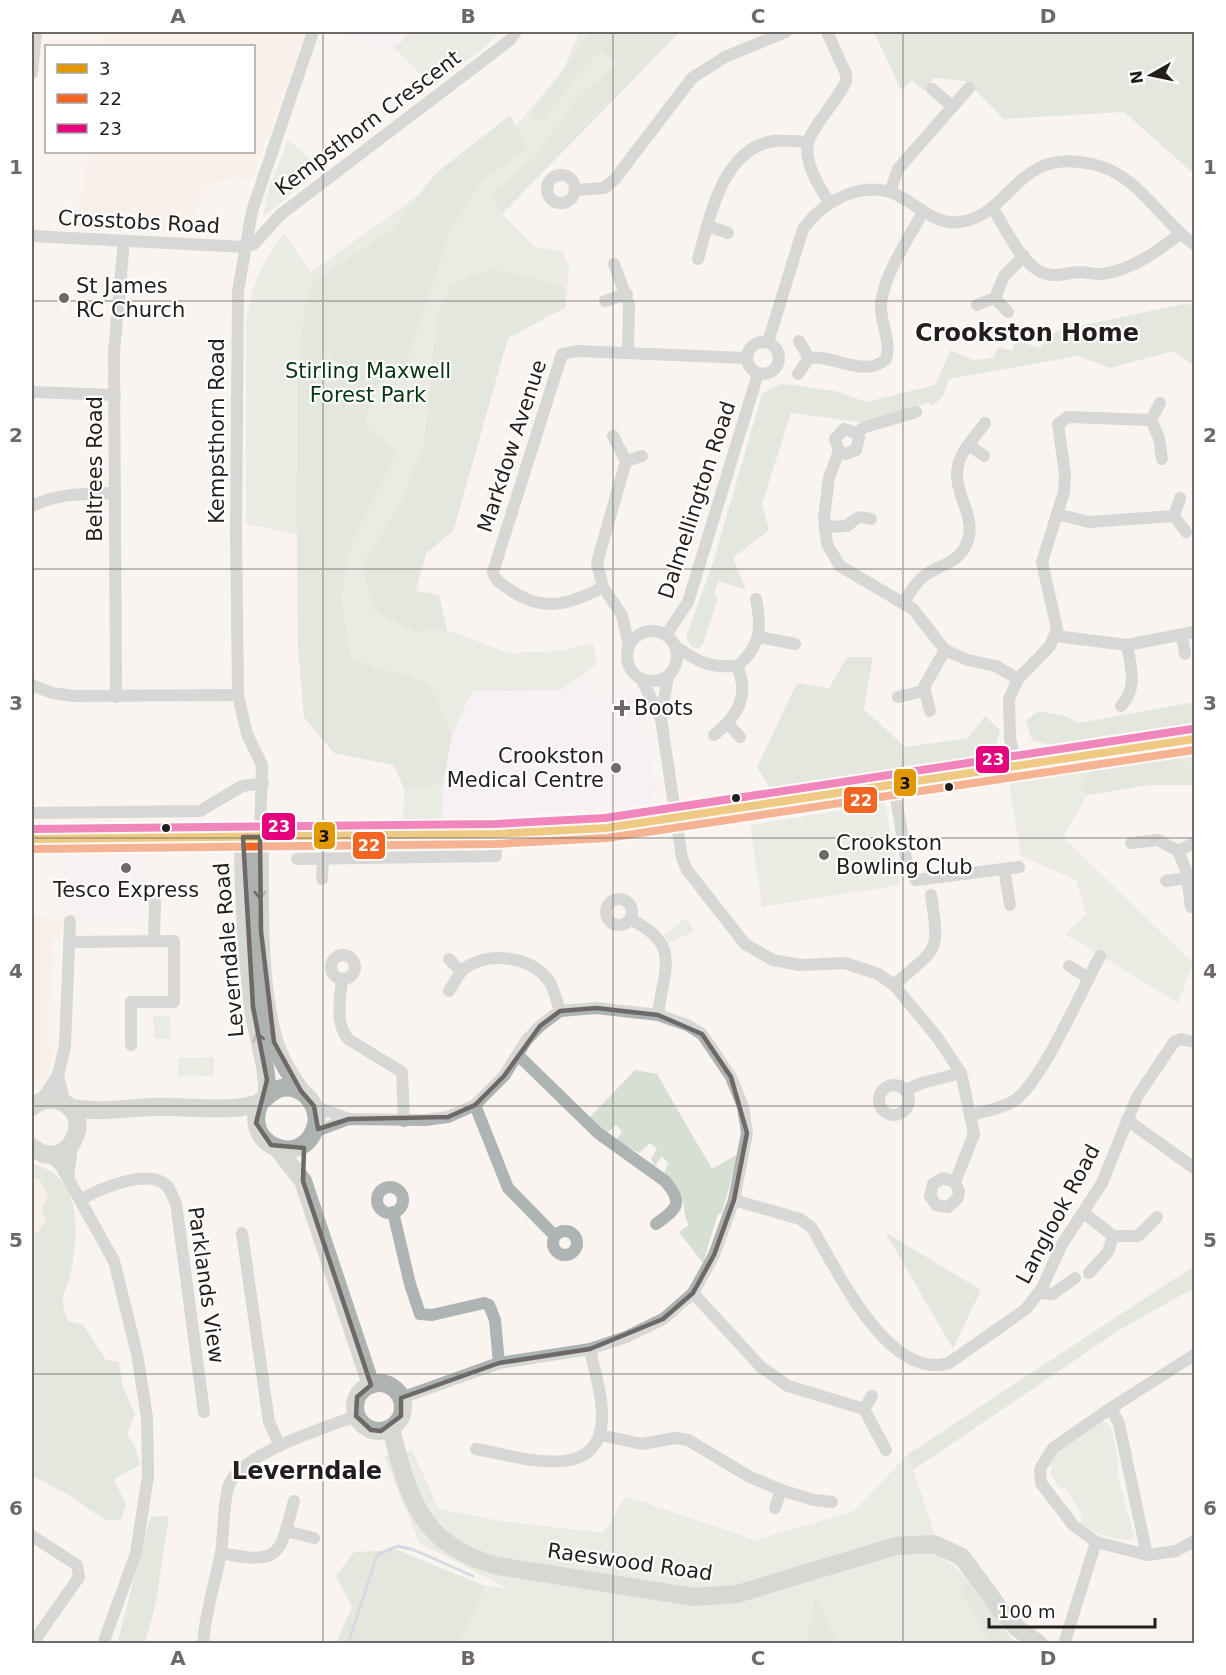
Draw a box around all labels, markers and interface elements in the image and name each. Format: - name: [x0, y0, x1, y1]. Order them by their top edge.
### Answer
- text: A: [170, 4, 186, 28]
- text: B: [460, 4, 476, 28]
- text: C: [751, 4, 765, 28]
- text: D: [1040, 4, 1056, 28]
- legend: [45, 45, 255, 153]
- street label: Kempsthorn Crescent: [271, 45, 465, 201]
- north arrow: [1121, 45, 1181, 105]
- text: 3: [99, 58, 110, 79]
- text: N: [1126, 69, 1147, 85]
- text: 22: [99, 88, 122, 109]
- text: 23: [99, 118, 122, 139]
- text: 1: [9, 155, 23, 179]
- text: 1: [1203, 155, 1217, 179]
- street label: Crosstobs Road: [57, 206, 221, 238]
- place label: St James RC Church: [76, 274, 185, 322]
- marker: St James RC Church: [57, 291, 71, 305]
- district label: Crookston Home: [915, 319, 1139, 347]
- street label: Kempsthorn Road: [205, 338, 229, 524]
- street label: Markdow Avenue: [473, 357, 551, 535]
- park label: Stirling Maxwell Forest Park: [285, 359, 451, 407]
- street label: Beltrees Road: [83, 396, 107, 542]
- street label: Dalmellington Road: [654, 398, 740, 602]
- text: 2: [9, 423, 23, 447]
- text: 2: [1203, 423, 1217, 447]
- text: 3: [9, 691, 23, 715]
- text: 3: [1203, 691, 1217, 715]
- place label: Boots: [634, 696, 693, 720]
- marker: Boots: [615, 701, 629, 715]
- place label: Crookston Medical Centre: [447, 744, 604, 792]
- line badge: 23: [975, 745, 1010, 774]
- text: 23: [982, 750, 1004, 769]
- marker: Crookston Medical Centre: [609, 761, 623, 775]
- line badge: 3: [893, 768, 917, 797]
- text: 3: [899, 774, 911, 793]
- unlabelled marker: [943, 781, 955, 793]
- line badge: 22: [843, 786, 878, 814]
- text: 22: [850, 791, 872, 810]
- unlabelled marker: [730, 792, 742, 804]
- line badge: 23: [261, 812, 296, 841]
- text: 23: [268, 817, 290, 836]
- line badge: 3: [313, 821, 336, 850]
- unlabelled marker: [160, 822, 172, 834]
- text: 3: [318, 827, 330, 846]
- line badge: 22: [352, 831, 386, 860]
- place label: Crookston Bowling Club: [836, 831, 973, 879]
- text: 22: [358, 836, 380, 855]
- marker: Crookston Bowling Club: [817, 848, 831, 862]
- marker: Tesco Express: [119, 861, 133, 875]
- street label: Leverndale Road: [209, 862, 249, 1038]
- place label: Tesco Express: [52, 878, 199, 902]
- one-way arrow: [254, 891, 266, 900]
- text: 4: [9, 959, 23, 983]
- text: 4: [1203, 959, 1217, 983]
- one-way arrow: [253, 1032, 266, 1042]
- street label: Langlook Road: [1011, 1140, 1105, 1288]
- street label: Parklands View: [183, 1205, 229, 1365]
- text: 5: [9, 1228, 23, 1252]
- text: 5: [1203, 1228, 1217, 1252]
- district label: Leverndale: [232, 1457, 382, 1485]
- text: 6: [9, 1496, 23, 1520]
- text: 6: [1203, 1496, 1217, 1520]
- street label: Raeswood Road: [546, 1539, 714, 1585]
- scale bar: [989, 1591, 1156, 1629]
- text: 100 m: [998, 1601, 1056, 1622]
- text: A: [170, 1646, 186, 1670]
- text: B: [460, 1646, 476, 1670]
- text: C: [751, 1646, 765, 1670]
- text: D: [1040, 1646, 1056, 1670]

